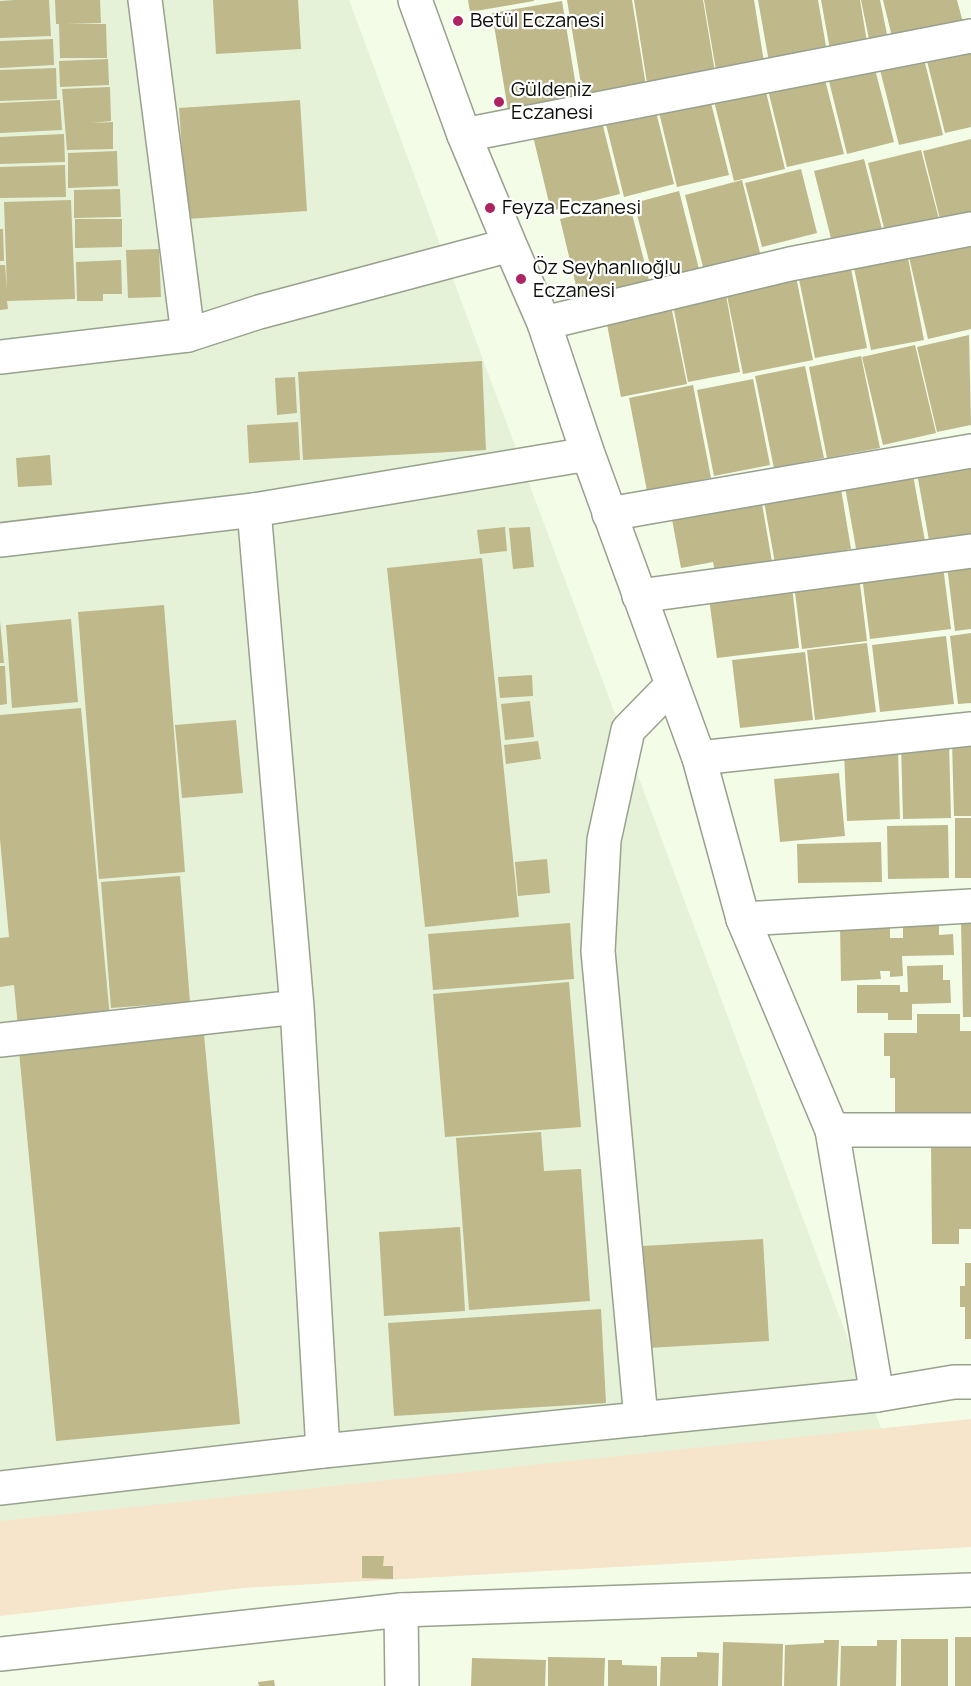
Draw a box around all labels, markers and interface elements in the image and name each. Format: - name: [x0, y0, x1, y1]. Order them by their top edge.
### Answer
- place label: Betül Eczanesi: [470, 9, 605, 33]
- marker: Betül Eczanesi: [451, 14, 465, 28]
- place label: Güldeniz Eczanesi: [511, 78, 593, 125]
- marker: Güldeniz Eczanesi: [492, 95, 506, 109]
- place label: Feyza Eczanesi: [502, 196, 641, 220]
- marker: Feyza Eczanesi: [483, 201, 497, 215]
- place label: Öz Seyhanlıoğlu Eczanesi: [533, 256, 681, 303]
- marker: Öz Seyhanlıoğlu Eczanesi: [514, 272, 528, 286]

